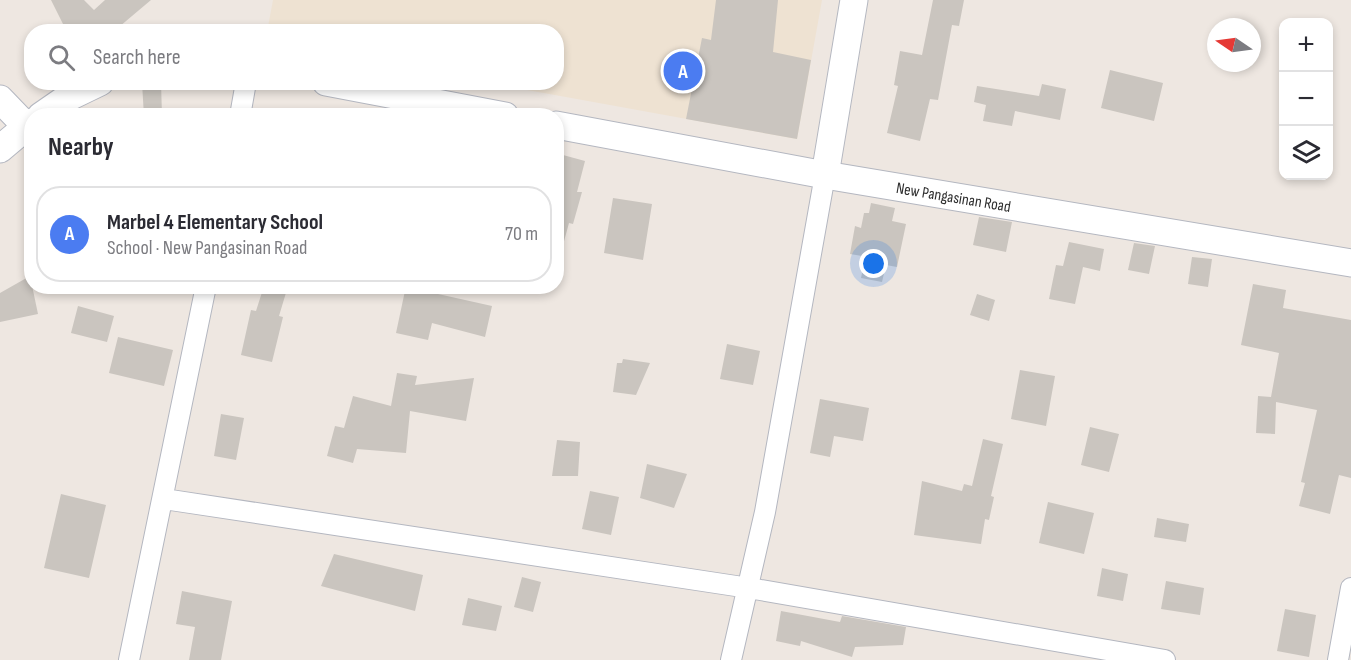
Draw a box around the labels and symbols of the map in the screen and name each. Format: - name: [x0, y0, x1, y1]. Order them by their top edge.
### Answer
- north arrow: [1207, 18, 1261, 72]
- pin: A: [664, 48, 702, 94]
- street label: New Pangasinan Road: [895, 179, 1012, 217]
- your location: [859, 249, 888, 278]

